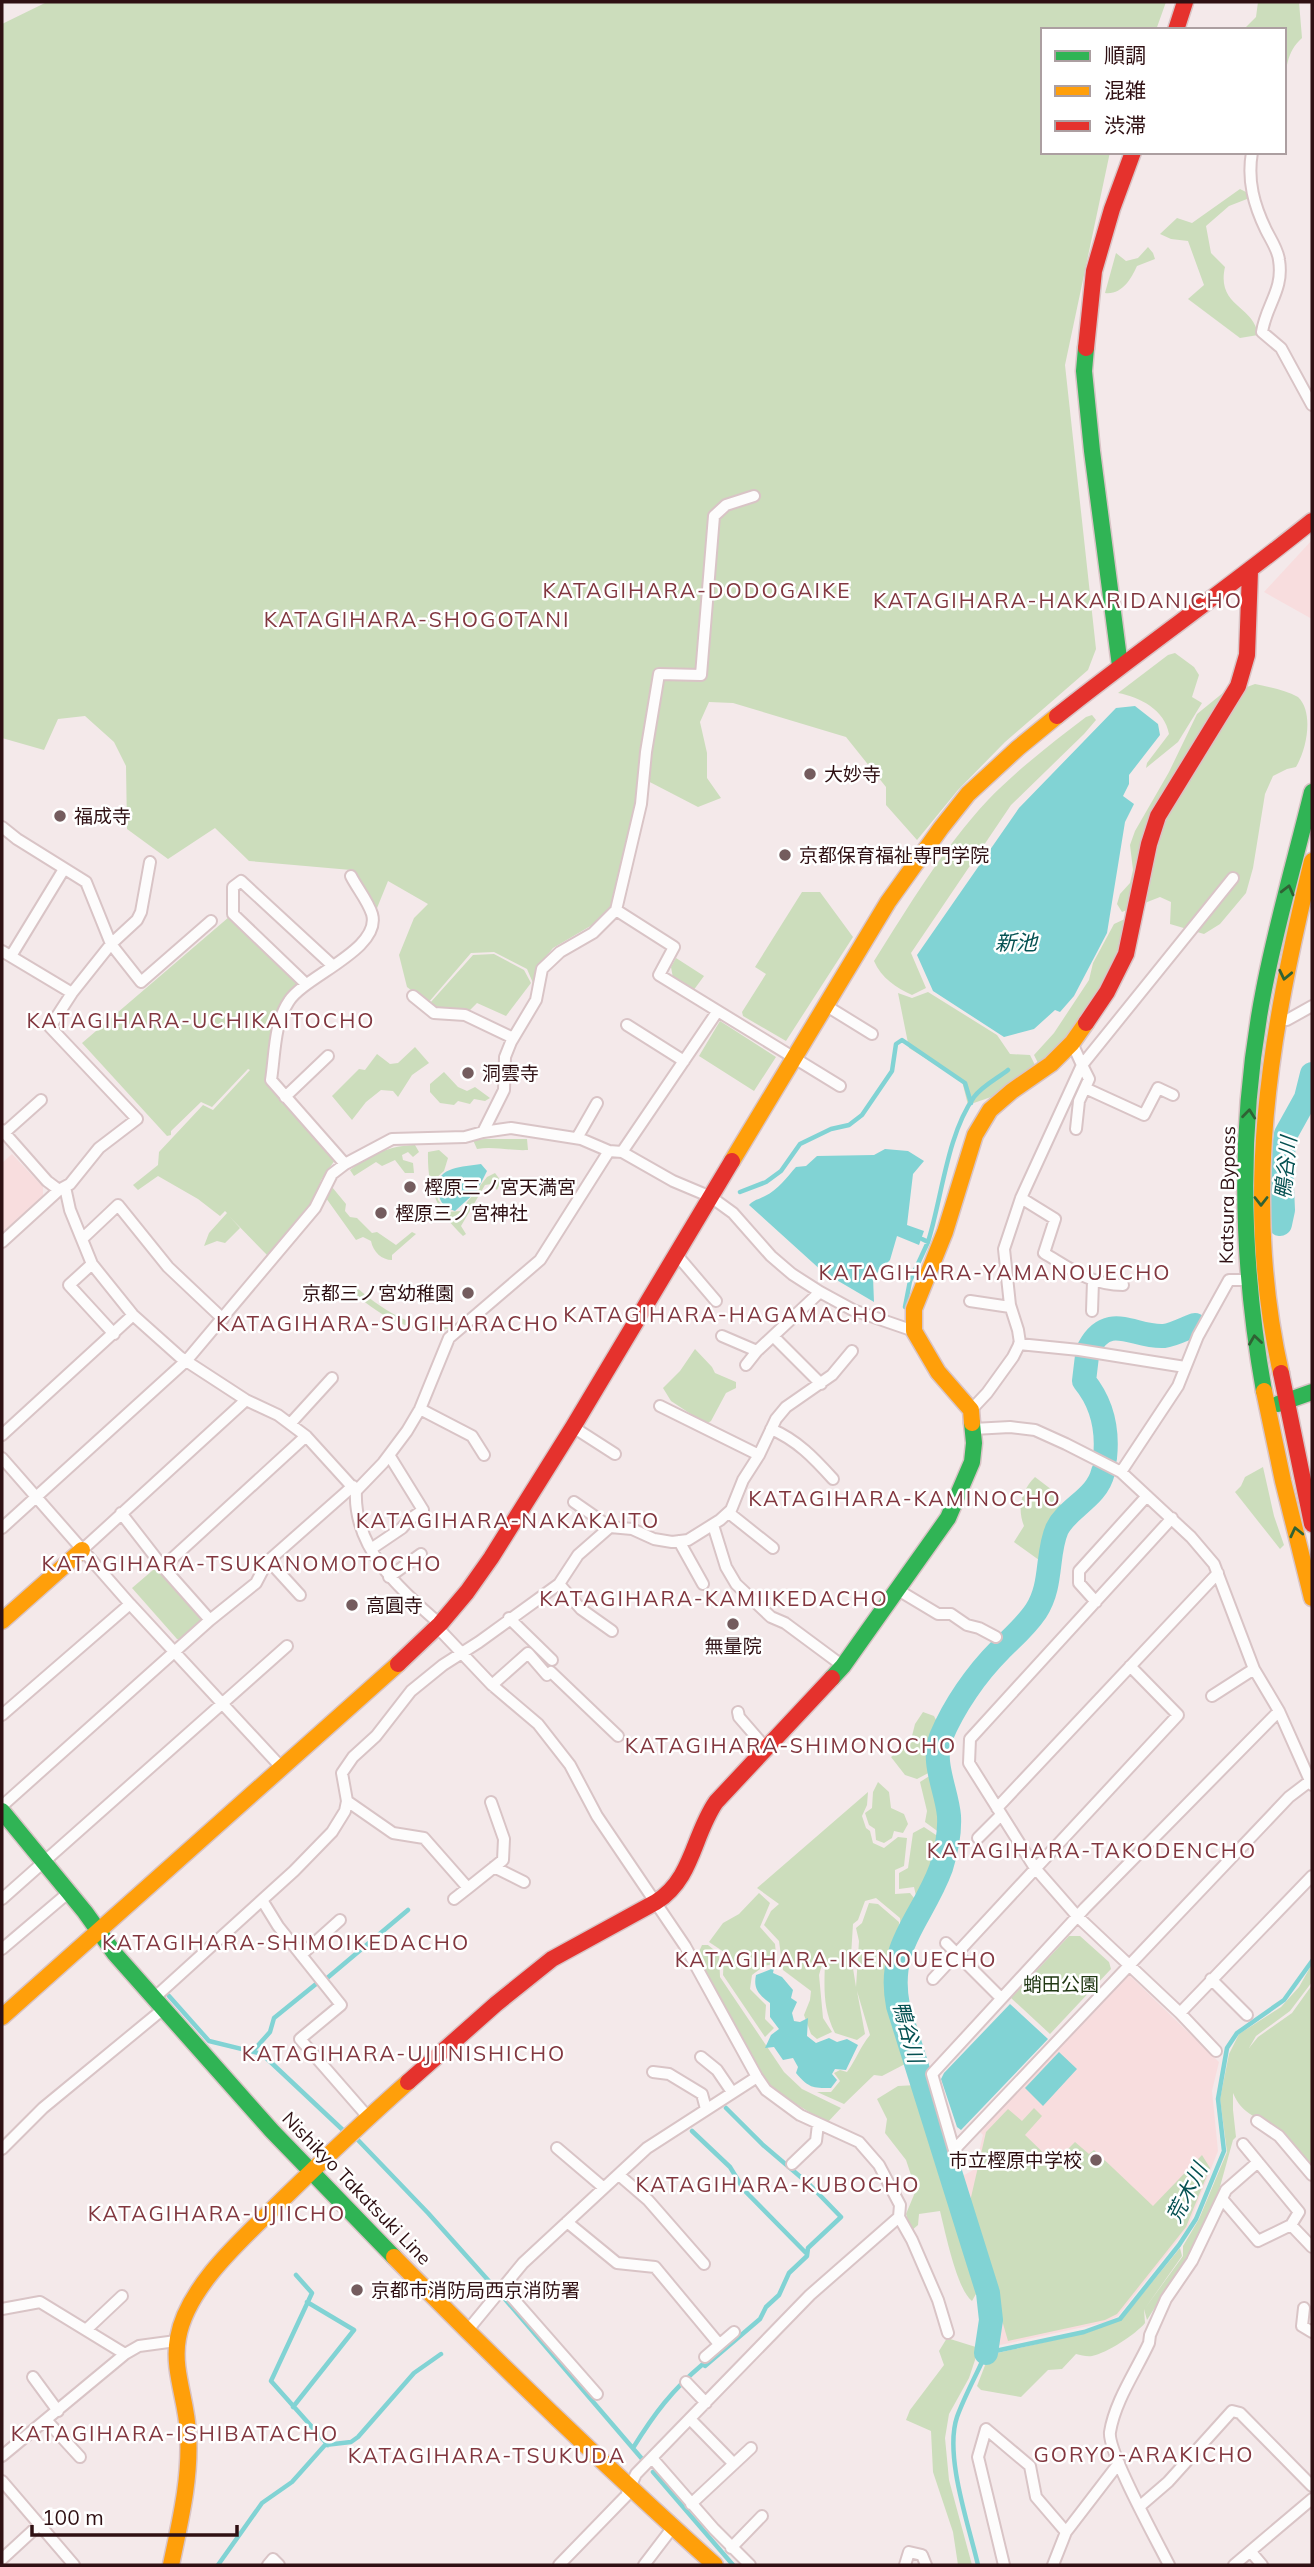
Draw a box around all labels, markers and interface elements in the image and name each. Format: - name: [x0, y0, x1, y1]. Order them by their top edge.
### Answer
- legend: [1041, 28, 1286, 154]
- text: 順調: [1104, 42, 1146, 68]
- text: 混雑: [1104, 77, 1146, 103]
- text: 渋滞: [1104, 112, 1146, 138]
- district label: KATAGIHARA-DODOGAIKE: [542, 577, 852, 603]
- district label: KATAGIHARA-HAKARIDANICHO: [873, 587, 1243, 613]
- district label: KATAGIHARA-SHOGOTANI: [264, 606, 570, 632]
- place label: 大妙寺: [824, 762, 881, 786]
- marker: 大妙寺: [802, 766, 818, 782]
- place label: 福成寺: [74, 804, 131, 828]
- marker: 福成寺: [52, 808, 68, 824]
- place label: 京都保育福祉専門学院: [799, 843, 989, 867]
- marker: 京都保育福祉専門学院: [777, 847, 793, 863]
- one-way arrow: [1280, 884, 1294, 896]
- water label: 新池: [995, 929, 1039, 955]
- one-way arrow: [1279, 969, 1294, 981]
- district label: KATAGIHARA-UCHIKAITOCHO: [27, 1007, 375, 1033]
- place label: 洞雲寺: [482, 1061, 539, 1085]
- marker: 洞雲寺: [460, 1065, 476, 1081]
- one-way arrow: [1241, 1108, 1256, 1119]
- street label: Katsura Bypass: [1214, 1126, 1240, 1264]
- water label: 鴨谷川: [1269, 1133, 1301, 1201]
- place label: 樫原三ノ宮天満宮: [424, 1175, 576, 1199]
- marker: 樫原三ノ宮天満宮: [402, 1179, 418, 1195]
- one-way arrow: [1253, 1196, 1269, 1207]
- place label: 樫原三ノ宮神社: [395, 1201, 528, 1225]
- marker: 樫原三ノ宮神社: [373, 1205, 389, 1221]
- district label: KATAGIHARA-YAMANOUECHO: [819, 1259, 1171, 1285]
- place label: 京都三ノ宮幼稚園: [302, 1281, 454, 1305]
- marker: 京都三ノ宮幼稚園: [460, 1285, 476, 1301]
- district label: KATAGIHARA-HAGAMACHO: [563, 1301, 889, 1327]
- district label: KATAGIHARA-SUGIHARACHO: [216, 1310, 560, 1336]
- one-way arrow: [1247, 1335, 1262, 1346]
- district label: KATAGIHARA-KAMINOCHO: [748, 1485, 1062, 1511]
- district label: KATAGIHARA-NAKAKAITO: [356, 1507, 660, 1533]
- one-way arrow: [1290, 1526, 1304, 1538]
- district label: KATAGIHARA-TSUKANOMOTOCHO: [41, 1550, 443, 1576]
- district label: KATAGIHARA-KAMIIKEDACHO: [539, 1585, 889, 1611]
- place label: 高圓寺: [366, 1593, 423, 1617]
- marker: 高圓寺: [344, 1597, 360, 1613]
- marker: 無量院: [725, 1616, 741, 1632]
- place label: 無量院: [704, 1634, 762, 1658]
- district label: KATAGIHARA-SHIMONOCHO: [625, 1732, 957, 1758]
- district label: KATAGIHARA-TAKODENCHO: [927, 1837, 1257, 1863]
- district label: KATAGIHARA-SHIMOIKEDACHO: [102, 1929, 470, 1955]
- district label: KATAGIHARA-IKENOUECHO: [675, 1946, 997, 1972]
- park label: 蛸田公園: [1023, 1972, 1099, 1996]
- water label: 鴨谷川: [888, 1998, 930, 2067]
- district label: KATAGIHARA-UJIINISHICHO: [242, 2040, 566, 2066]
- street label: Nishikyo Takatsuki Line: [277, 2106, 437, 2270]
- place label: 市立樫原中学校: [949, 2148, 1082, 2172]
- marker: 市立樫原中学校: [1088, 2152, 1104, 2168]
- water label: 荒木川: [1160, 2157, 1213, 2227]
- district label: KATAGIHARA-KUBOCHO: [635, 2171, 921, 2197]
- district label: KATAGIHARA-UJIICHO: [88, 2200, 346, 2226]
- place label: 京都市消防局西京消防署: [371, 2278, 580, 2302]
- marker: 京都市消防局西京消防署: [349, 2282, 365, 2298]
- district label: KATAGIHARA-ISHIBATACHO: [11, 2420, 339, 2446]
- district label: GORYO-ARAKICHO: [1033, 2441, 1255, 2467]
- district label: KATAGIHARA-TSUKUDA: [348, 2442, 626, 2468]
- scale bar: [32, 2494, 236, 2538]
- text: 100 m: [42, 2504, 104, 2530]

